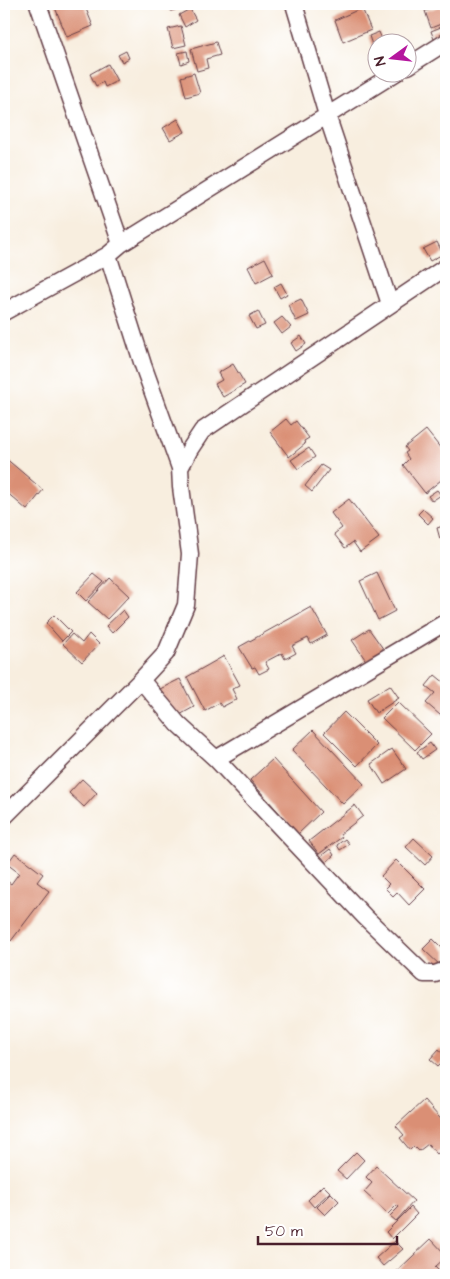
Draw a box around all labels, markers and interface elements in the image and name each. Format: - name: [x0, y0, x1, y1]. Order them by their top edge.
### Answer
- north arrow: [368, 32, 418, 82]
- text: N: [370, 54, 391, 68]
- scale bar: [258, 1214, 396, 1246]
- text: 50 m: [265, 1221, 303, 1242]

